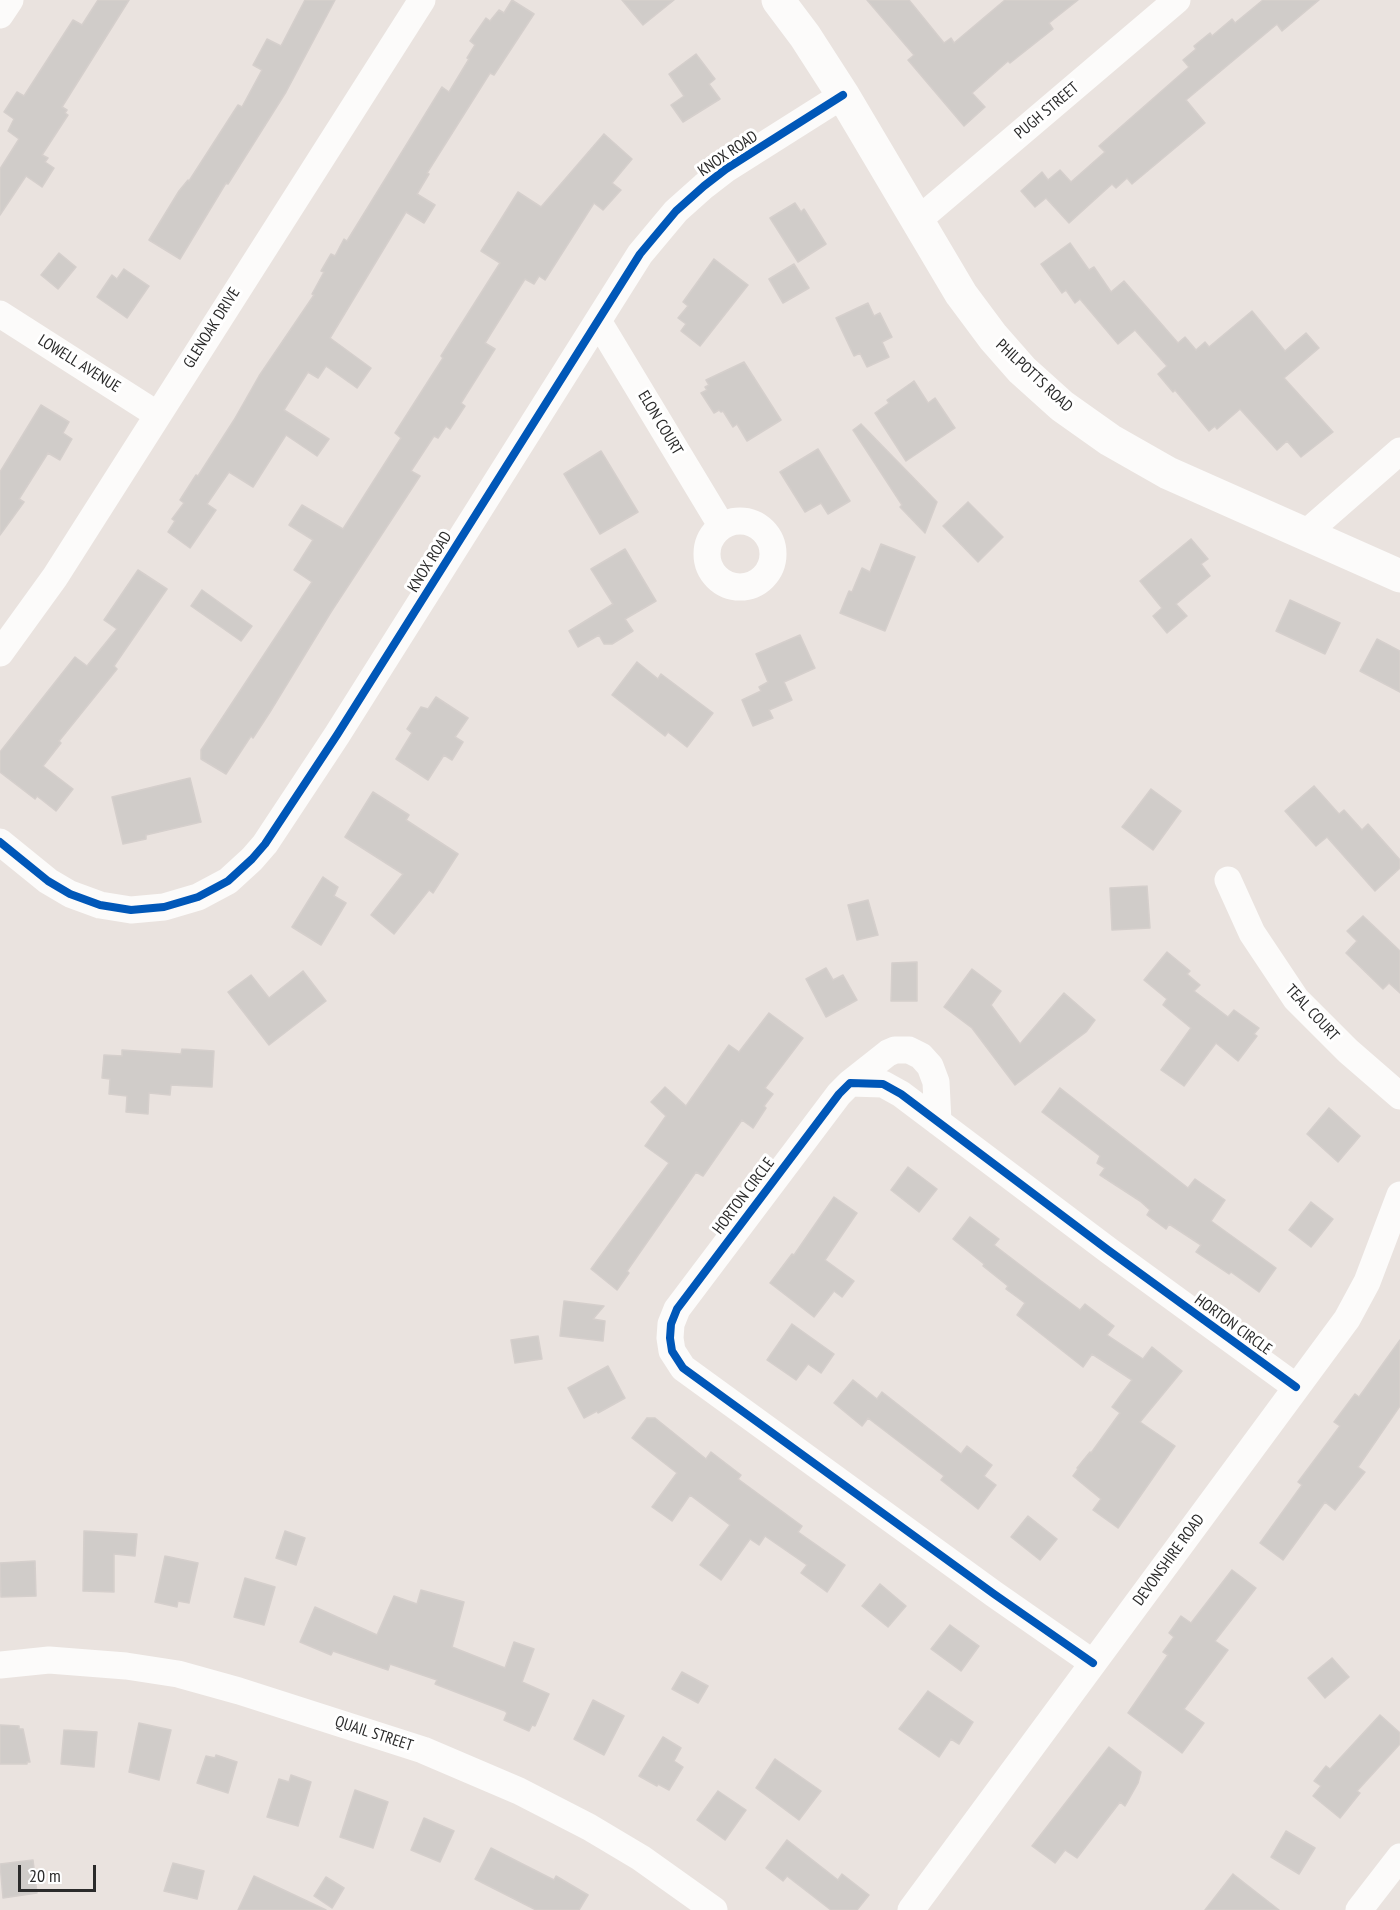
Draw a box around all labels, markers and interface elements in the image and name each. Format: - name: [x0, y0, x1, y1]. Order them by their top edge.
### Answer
- street label: PUGH STREET: [1011, 79, 1083, 143]
- street label: KNOX ROAD: [694, 127, 762, 181]
- street label: GLENOAK DRIVE: [180, 284, 244, 372]
- street label: LOWELL AVENUE: [34, 331, 124, 397]
- street label: PHILPOTTS ROAD: [992, 336, 1076, 416]
- street label: ELON COURT: [633, 387, 687, 459]
- street label: KNOX ROAD: [404, 528, 456, 596]
- street label: TEAL COURT: [1281, 981, 1343, 1045]
- street label: HORTON CIRCLE: [709, 1154, 779, 1238]
- street label: HORTON CIRCLE: [1191, 1291, 1275, 1359]
- street label: DEVONSHIRE ROAD: [1129, 1510, 1209, 1610]
- street label: QUAIL STREET: [333, 1712, 415, 1756]
- scale bar: [21, 1853, 99, 1891]
- text: 20 m: [29, 1864, 61, 1887]

